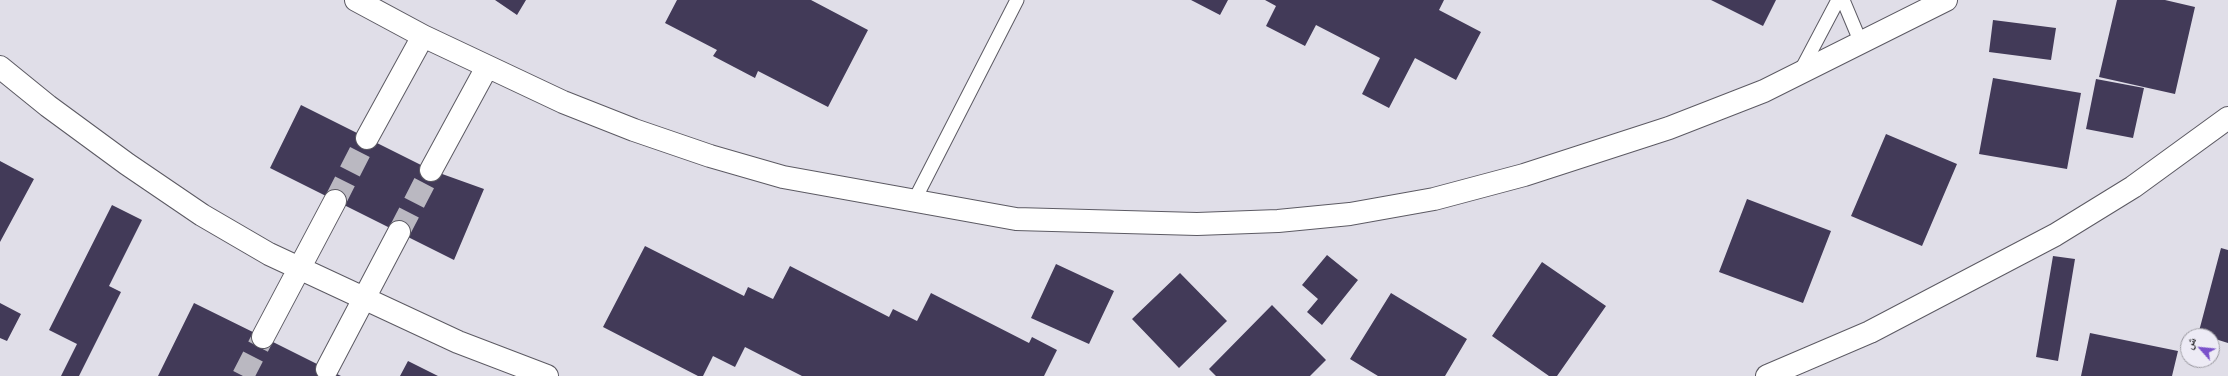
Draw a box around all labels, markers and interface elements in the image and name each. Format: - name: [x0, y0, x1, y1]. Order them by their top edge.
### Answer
- north arrow: [2180, 328, 2220, 368]
- text: ش: [2181, 335, 2198, 351]

